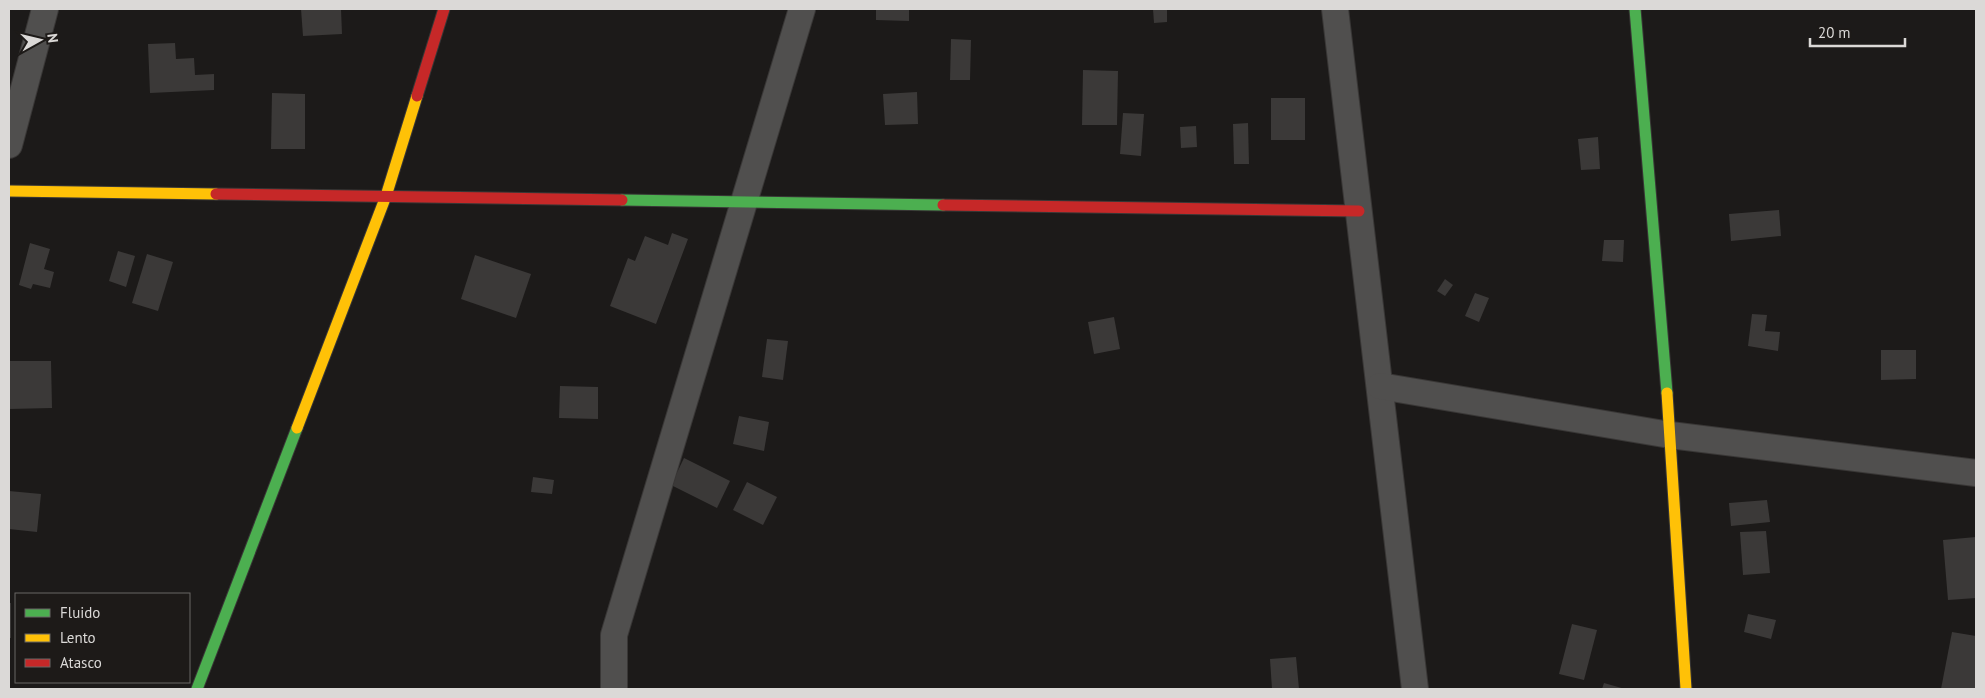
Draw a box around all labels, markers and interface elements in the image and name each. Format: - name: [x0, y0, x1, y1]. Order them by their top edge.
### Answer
- north arrow: [15, 15, 65, 65]
- scale bar: [1810, 15, 1905, 47]
- text: 20 m: [1818, 23, 1851, 42]
- text: N: [43, 32, 62, 44]
- legend: [15, 593, 190, 683]
- text: Fluido: [60, 603, 100, 622]
- text: Lento: [60, 628, 96, 647]
- text: Atasco: [60, 653, 102, 672]

